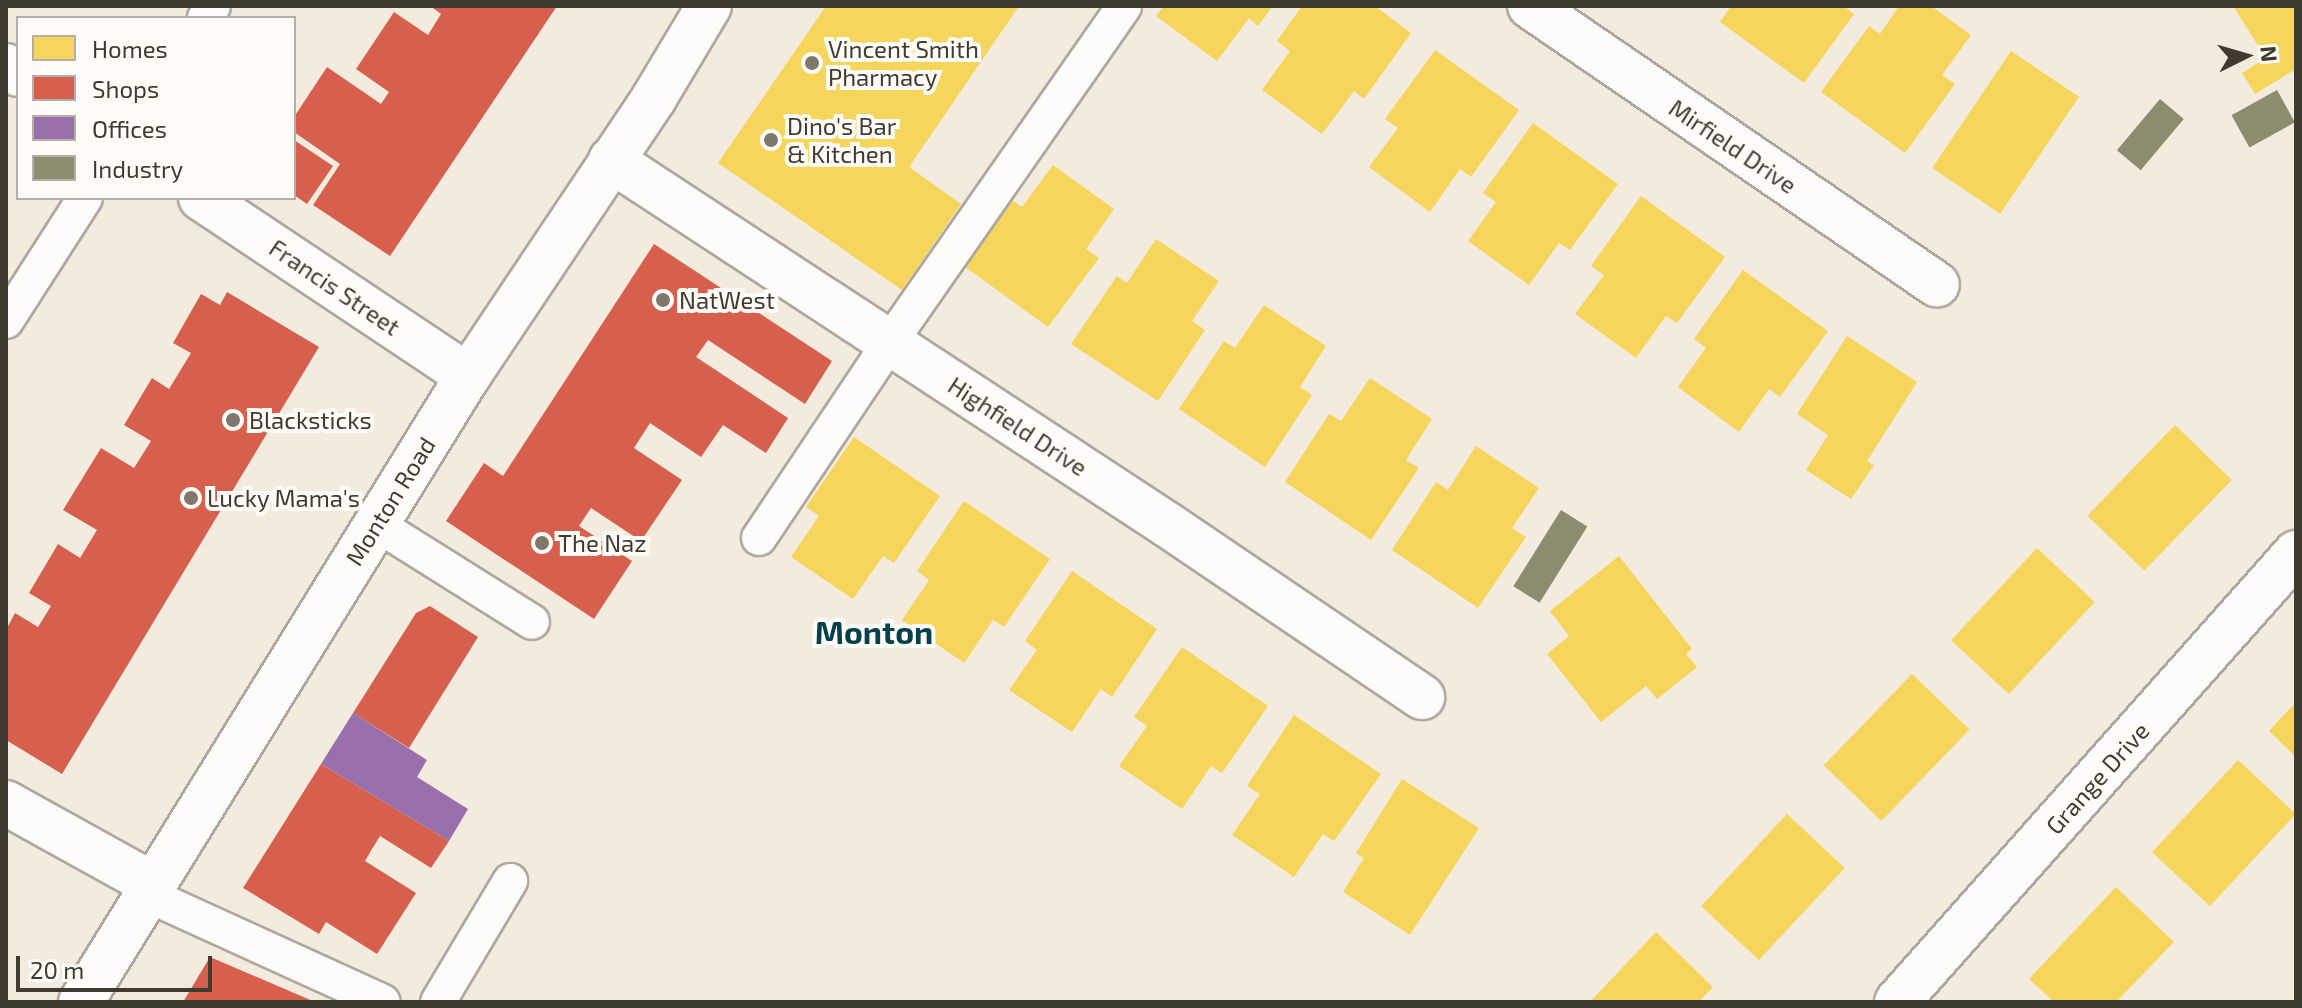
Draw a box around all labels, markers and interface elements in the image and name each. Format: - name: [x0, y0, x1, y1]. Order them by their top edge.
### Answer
- legend: [16, 16, 296, 200]
- north arrow: [2206, 16, 2286, 96]
- text: Homes: [92, 34, 168, 63]
- place label: Vincent Smith Pharmacy: [828, 35, 979, 91]
- text: N: [2256, 45, 2284, 63]
- marker: Vincent Smith Pharmacy: [803, 54, 821, 72]
- text: Shops: [92, 74, 159, 103]
- street label: Mirfield Drive: [1664, 93, 1802, 199]
- place label: Dino's Bar & Kitchen: [787, 112, 896, 168]
- text: Offices: [92, 114, 167, 143]
- marker: Dino's Bar & Kitchen: [762, 131, 780, 149]
- text: Industry: [92, 154, 183, 183]
- street label: Francis Street: [264, 233, 406, 341]
- place label: NatWest: [679, 286, 775, 314]
- marker: NatWest: [654, 291, 672, 309]
- street label: Highfield Drive: [943, 370, 1093, 482]
- place label: Blacksticks: [249, 406, 372, 434]
- marker: Blacksticks: [224, 411, 242, 429]
- street label: Monton Road: [339, 431, 441, 571]
- place label: Lucky Mama's: [207, 484, 360, 512]
- marker: Lucky Mama's: [182, 489, 200, 507]
- place label: The Naz: [558, 529, 646, 557]
- marker: The Naz: [533, 534, 551, 552]
- district label: Monton: [815, 612, 933, 650]
- street label: Grange Drive: [2039, 716, 2155, 840]
- scale bar: [20, 940, 216, 990]
- text: 20 m: [30, 955, 84, 984]

